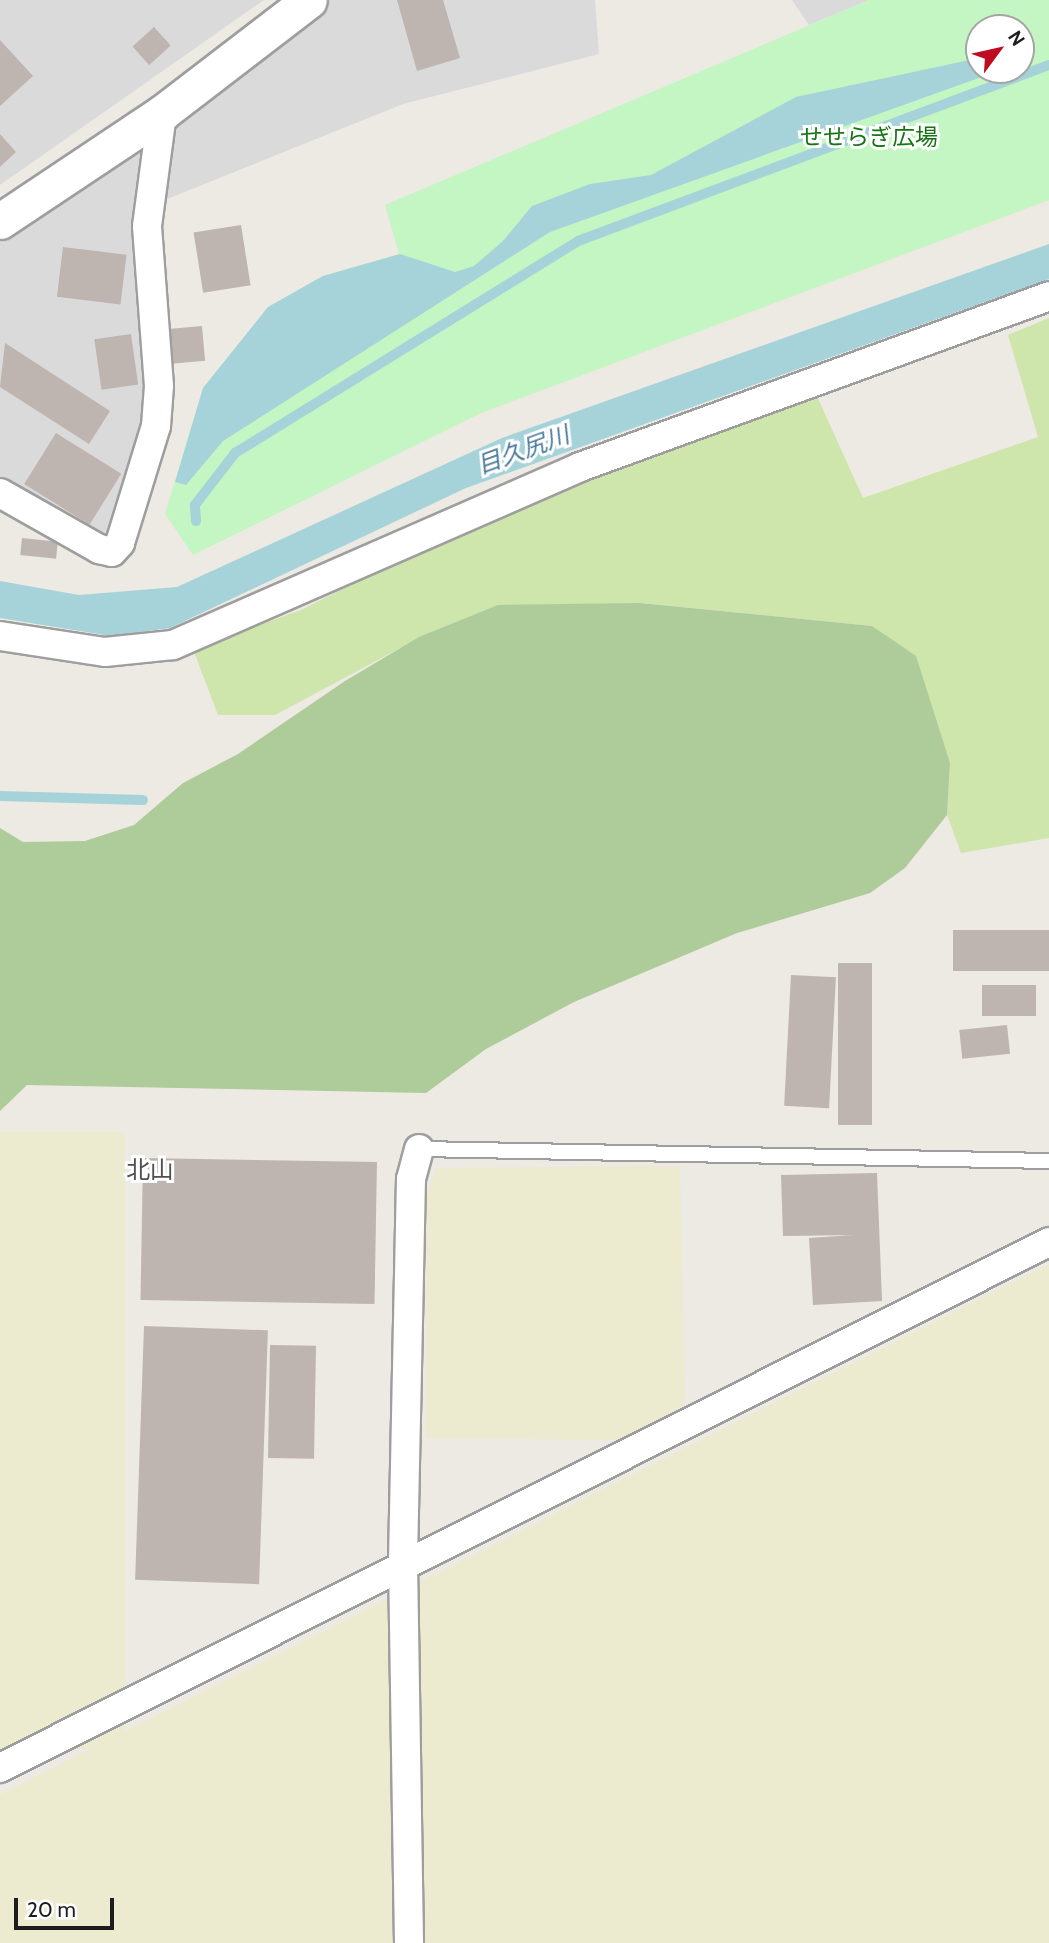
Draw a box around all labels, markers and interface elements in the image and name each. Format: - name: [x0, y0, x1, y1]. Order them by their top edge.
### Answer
- north arrow: [965, 14, 1035, 84]
- text: N: [1003, 26, 1030, 50]
- park label: せせらぎ広場: [800, 123, 938, 151]
- water label: 目久尻川: [473, 420, 573, 480]
- district label: 北山: [126, 1156, 174, 1184]
- scale bar: [18, 1884, 117, 1928]
- text: 20 m: [27, 1897, 76, 1922]

